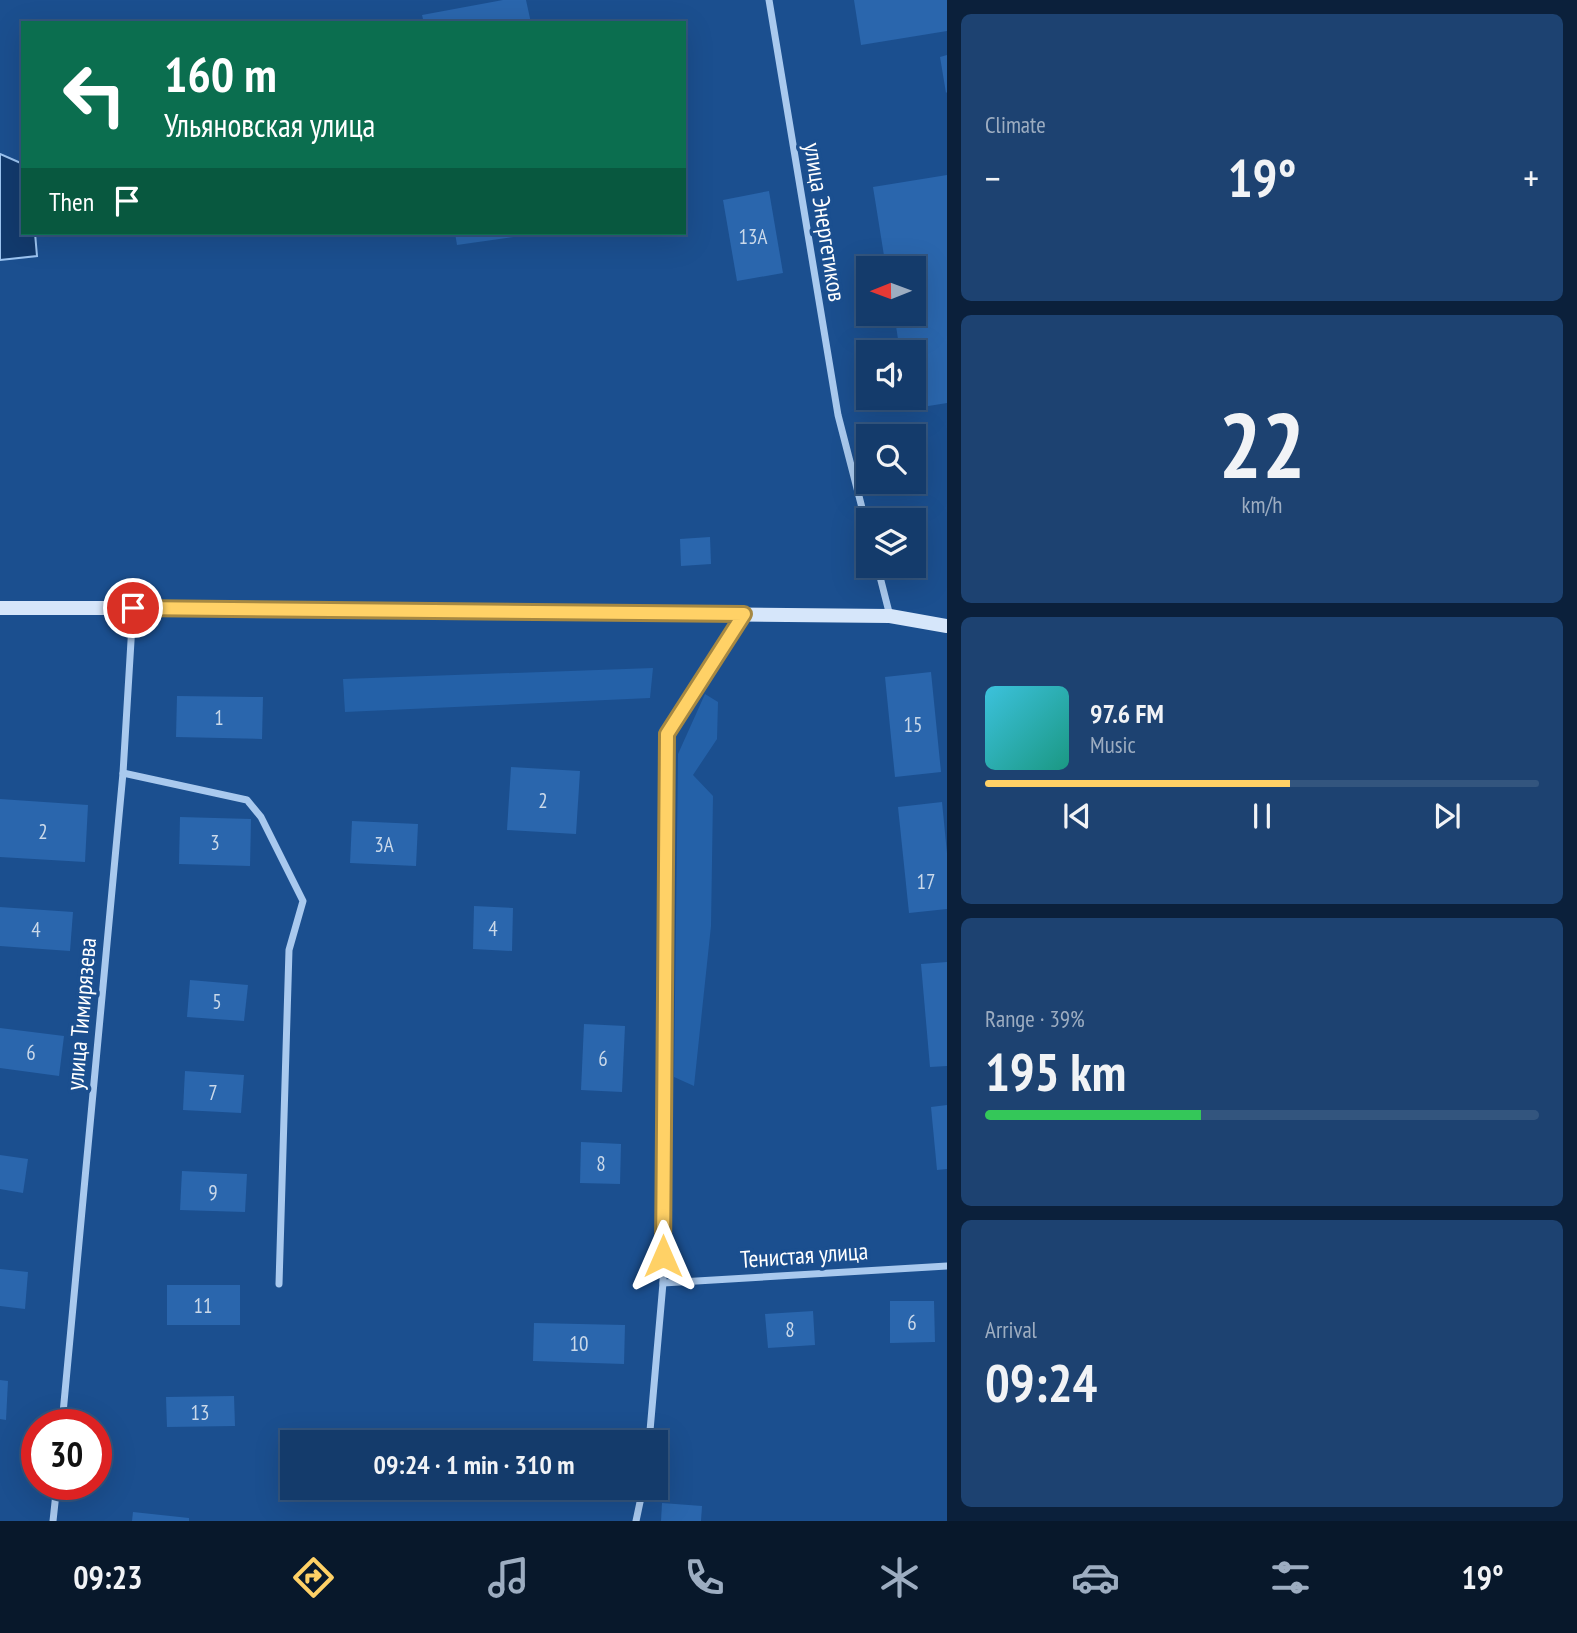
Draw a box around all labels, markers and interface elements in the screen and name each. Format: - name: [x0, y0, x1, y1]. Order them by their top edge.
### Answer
- text: 160 m: [164, 42, 277, 106]
- icon: left: [49, 49, 140, 140]
- text: Ульяновская улица: [164, 104, 375, 146]
- text: Climate: [985, 110, 1046, 139]
- street label: улица Энергетиков: [797, 140, 853, 304]
- text: 19°: [1228, 144, 1296, 211]
- text: −: [985, 153, 1001, 202]
- text: +: [1523, 153, 1539, 202]
- icon: arrive: [108, 182, 146, 220]
- text: Then: [49, 185, 94, 218]
- house number: 13А: [739, 223, 767, 250]
- north arrow: [856, 256, 926, 326]
- map controls: [856, 256, 926, 578]
- button: sound: [856, 340, 926, 410]
- text: 22: [1219, 385, 1306, 503]
- button: search: [856, 424, 926, 494]
- text: km/h: [1242, 490, 1282, 519]
- button: layers: [856, 508, 926, 578]
- pin: [103, 578, 163, 638]
- icon: arrive: [114, 589, 152, 627]
- text: 97.6 FM: [1090, 697, 1164, 730]
- house number: 1: [214, 704, 224, 731]
- house number: 15: [904, 711, 922, 738]
- text: Music: [1090, 730, 1136, 759]
- house number: 2: [538, 787, 548, 814]
- icon: previous: [1058, 797, 1096, 835]
- icon: pause: [1243, 797, 1281, 835]
- icon: next: [1428, 797, 1466, 835]
- house number: 2: [38, 818, 48, 845]
- house number: 3: [210, 829, 220, 856]
- house number: 3А: [374, 831, 394, 858]
- house number: 17: [917, 868, 935, 895]
- house number: 4: [488, 915, 498, 942]
- house number: 4: [31, 916, 41, 943]
- street label: улица Тимирязева: [59, 936, 103, 1092]
- house number: 5: [212, 988, 222, 1015]
- text: Range · 39%: [985, 1004, 1085, 1033]
- text: 195 km: [985, 1038, 1126, 1105]
- house number: 6: [26, 1039, 36, 1066]
- house number: 6: [598, 1045, 608, 1072]
- house number: 7: [208, 1079, 218, 1106]
- house number: 8: [596, 1150, 606, 1177]
- house number: 9: [208, 1179, 218, 1206]
- position arrow: [626, 1219, 700, 1293]
- street label: Тенистая улица: [739, 1235, 869, 1275]
- house number: 11: [194, 1292, 212, 1319]
- house number: 6: [907, 1309, 917, 1336]
- text: Arrival: [985, 1315, 1037, 1344]
- house number: 8: [785, 1316, 795, 1343]
- house number: 10: [570, 1330, 588, 1357]
- text: 09:24: [985, 1349, 1097, 1416]
- house number: 13: [191, 1399, 209, 1426]
- speed limit sign: 30: [21, 1409, 112, 1500]
- text: 09:24 · 1 min · 310 m: [374, 1448, 574, 1481]
- icon: directions: [289, 1553, 338, 1602]
- icon: music: [484, 1553, 533, 1602]
- icon: phone: [680, 1553, 729, 1602]
- icon: climate: [875, 1553, 924, 1602]
- icon: car: [1071, 1553, 1120, 1602]
- icon: filters: [1266, 1553, 1315, 1602]
- text: 09:23: [73, 1556, 142, 1598]
- text: 19°: [1462, 1556, 1504, 1598]

